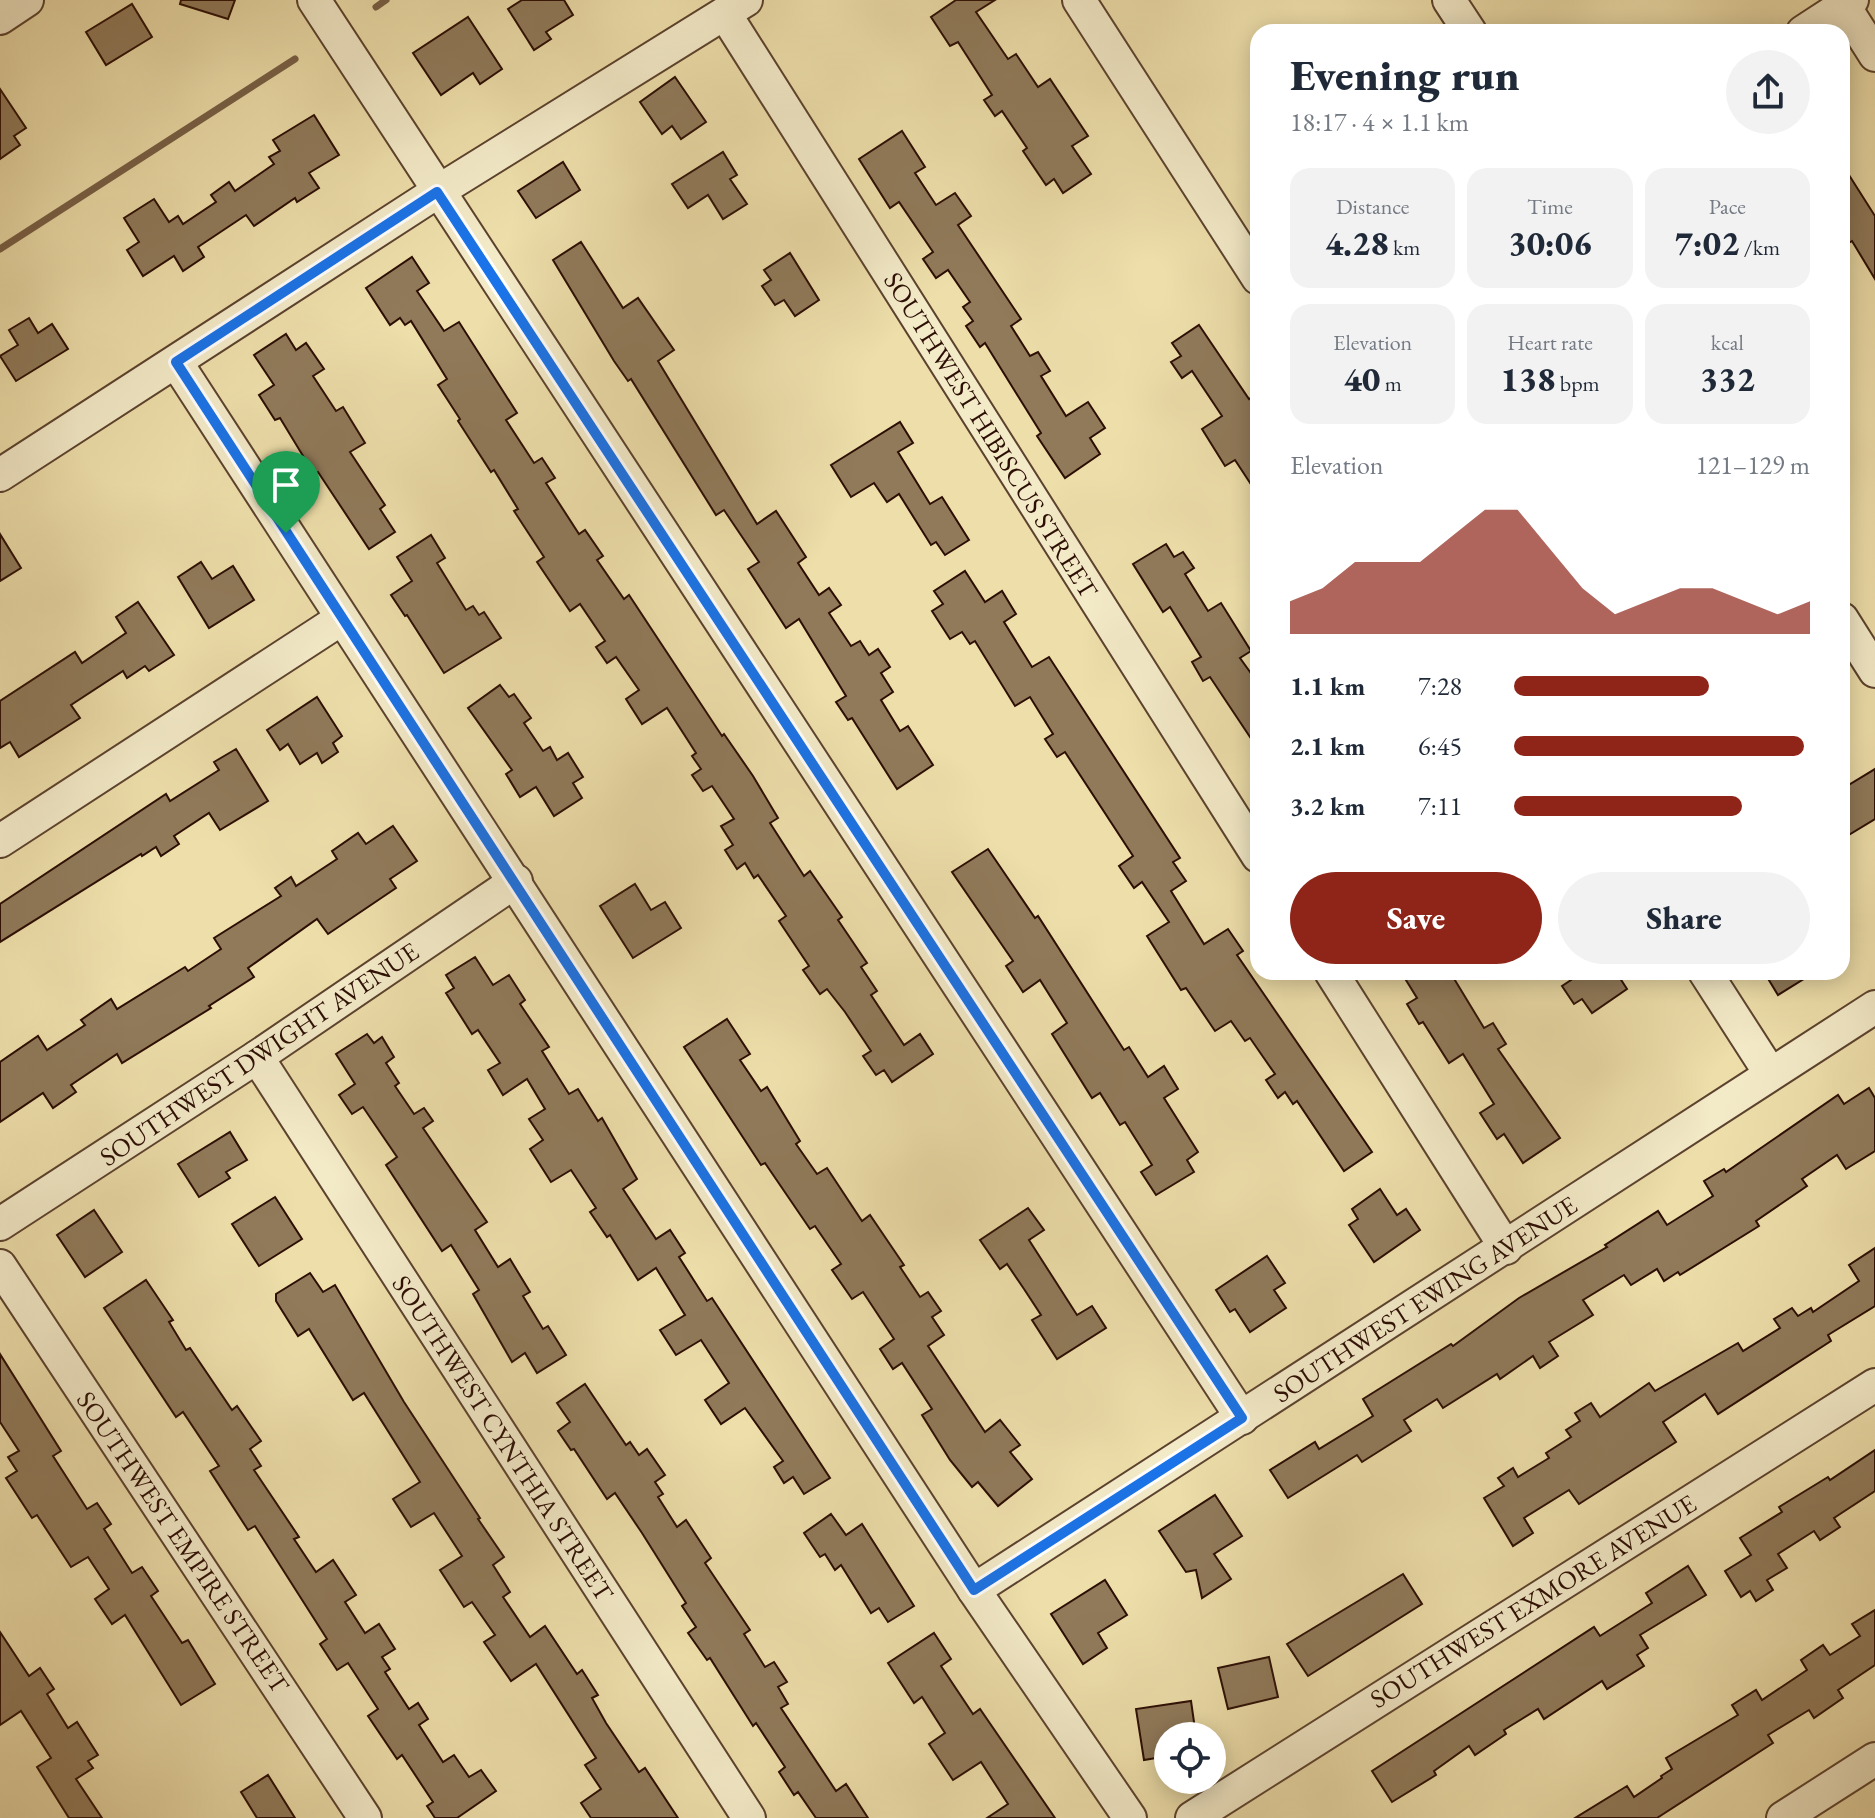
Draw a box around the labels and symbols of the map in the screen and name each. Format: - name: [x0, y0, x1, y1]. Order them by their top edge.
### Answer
- street label: SOUTHWEST HIBISCUS STREET: [876, 265, 1106, 605]
- pin: [252, 451, 320, 533]
- street label: SOUTHWEST DWIGHT AVENUE: [93, 934, 425, 1174]
- street label: SOUTHWEST EWING AVENUE: [1267, 1188, 1584, 1410]
- street label: SOUTHWEST CYNTHIA STREET: [385, 1268, 622, 1608]
- street label: SOUTHWEST EMPIRE STREET: [69, 1384, 297, 1700]
- street label: SOUTHWEST EXMORE AVENUE: [1364, 1486, 1703, 1716]

